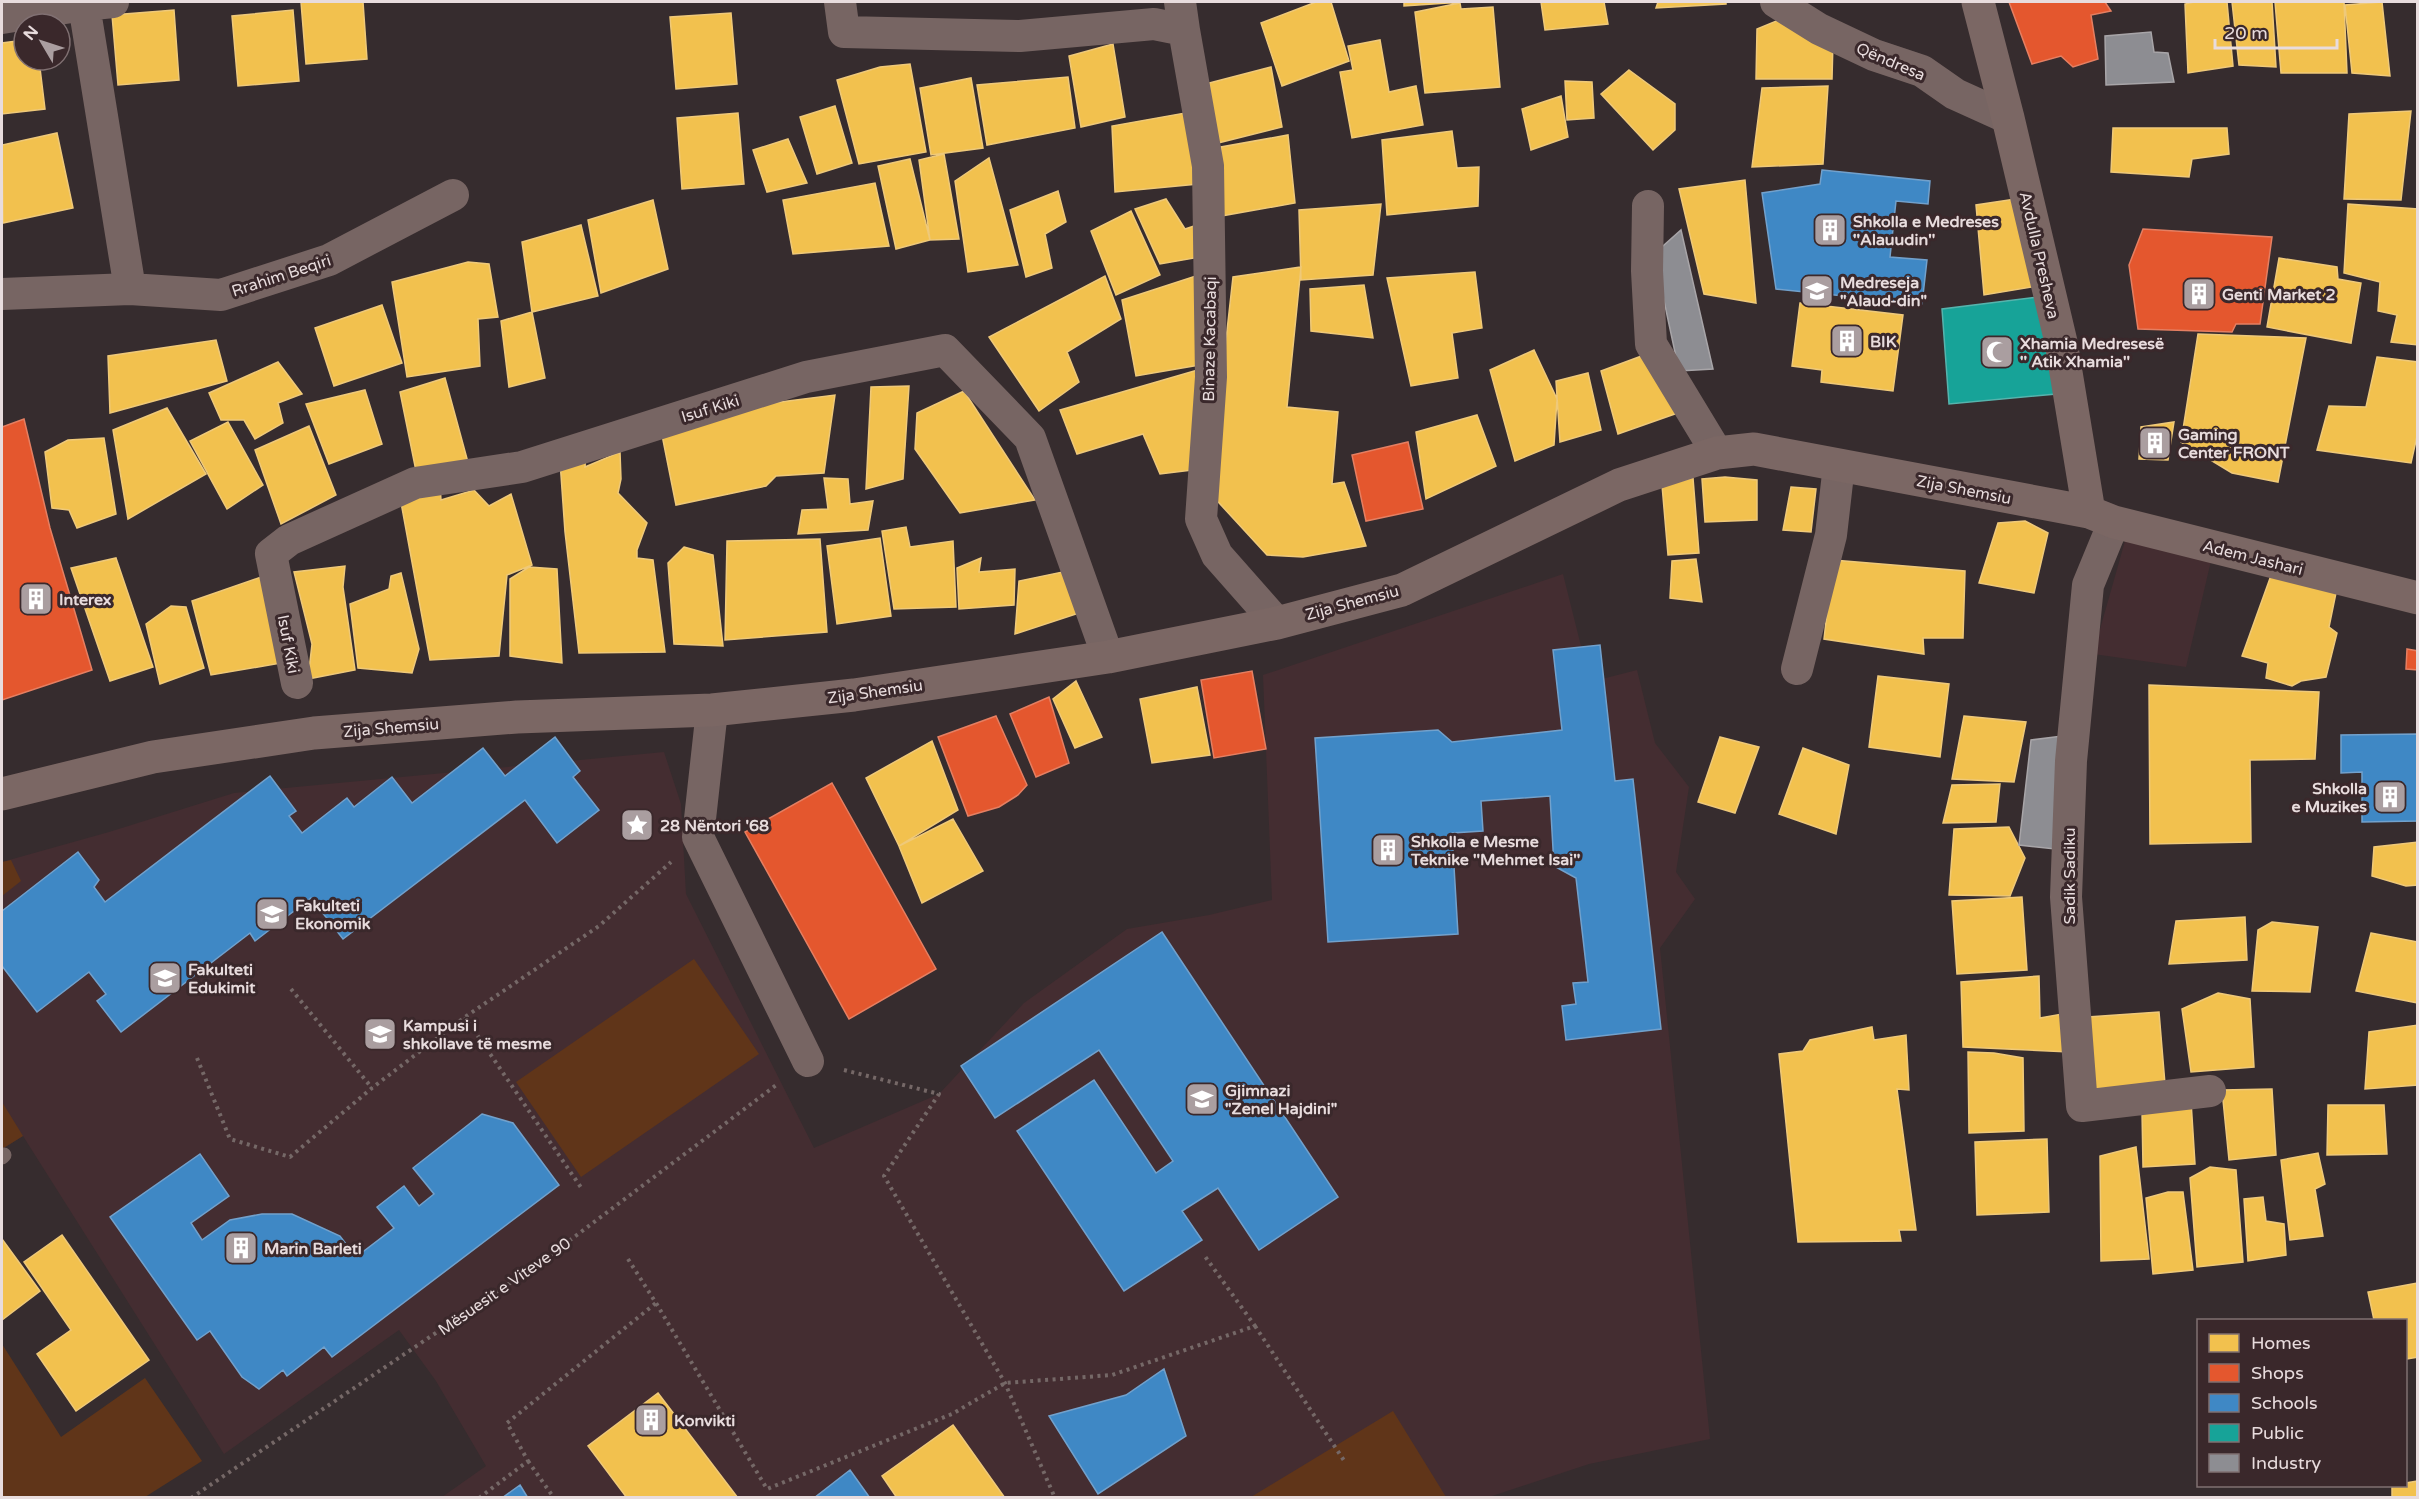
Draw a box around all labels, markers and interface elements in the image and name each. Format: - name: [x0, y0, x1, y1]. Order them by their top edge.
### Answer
- north arrow: [12, 12, 72, 72]
- scale bar: [2215, 12, 2336, 50]
- text: N: [19, 22, 43, 44]
- text: 20 m: [2224, 22, 2268, 44]
- street label: Qëndresa: [1853, 38, 1928, 85]
- street label: Avdulla Presheva: [2015, 190, 2063, 321]
- building icon: Shkolla e Medreses ''Alauudin'': [1812, 212, 1848, 248]
- place label: Shkolla e Medreses ''Alauudin'': [1853, 212, 1999, 250]
- street label: Rrahim Beqiri: [229, 250, 334, 301]
- school or university icon: Medreseja "Alaud-din": [1799, 273, 1835, 309]
- place label: Medreseja "Alaud-din": [1840, 273, 1927, 311]
- street label: Binaze Kacabaqi: [1199, 276, 1221, 402]
- building icon: Genti Market 2: [2181, 276, 2217, 312]
- place label: Genti Market 2: [2222, 285, 2336, 305]
- building icon: BIK: [1829, 323, 1865, 359]
- place label: BIK: [1870, 332, 1897, 352]
- mosque icon: Xhamia Medresesë '' Atik Xhamia'': [1979, 334, 2015, 370]
- place label: Xhamia Medresesë '' Atik Xhamia'': [2020, 334, 2164, 372]
- street label: Isuf Kiki: [679, 391, 742, 427]
- building icon: Gaming Center FRONT: [2137, 425, 2173, 461]
- place label: Gaming Center FRONT: [2178, 425, 2290, 463]
- street label: Zija Shemsiu: [1915, 471, 2013, 509]
- street label: Adem Jashari: [2200, 536, 2305, 580]
- building icon: Interex: [18, 581, 54, 617]
- street label: Zija Shemsiu: [1303, 581, 1401, 625]
- place label: Interex: [59, 590, 112, 610]
- street label: Isuf Kiki: [273, 613, 304, 675]
- street label: Zija Shemsiu: [826, 675, 924, 709]
- street label: Zija Shemsiu: [342, 714, 440, 742]
- place label: Shkolla e Muzikes: [2292, 779, 2367, 817]
- building icon: Shkolla e Muzikes: [2372, 779, 2408, 815]
- place icon: 28 Nëntori '68: [619, 807, 655, 843]
- place label: 28 Nëntori '68: [660, 816, 769, 836]
- street label: Sadik Sadiku: [2060, 827, 2080, 925]
- building icon: Shkolla e Mesme Teknike ''Mehmet Isai'': [1370, 832, 1406, 868]
- place label: Shkolla e Mesme Teknike ''Mehmet Isai'': [1410, 832, 1580, 870]
- school or university icon: Fakulteti Ekonomik: [254, 896, 290, 932]
- place label: Fakulteti Ekonomik: [295, 896, 371, 934]
- school or university icon: Fakulteti Edukimit: [147, 960, 183, 996]
- place label: Fakulteti Edukimit: [188, 960, 256, 998]
- school or university icon: Kampusi i shkollave të mesme: [362, 1016, 398, 1052]
- place label: Kampusi i shkollave të mesme: [403, 1016, 552, 1054]
- school or university icon: Gjimnazi "Zenel Hajdini": [1184, 1081, 1220, 1117]
- place label: Gjimnazi "Zenel Hajdini": [1225, 1081, 1337, 1119]
- building icon: Marin Barleti: [223, 1230, 259, 1266]
- street label: Mësuesit e Viteve 90: [434, 1233, 575, 1340]
- place label: Marin Barleti: [264, 1239, 362, 1259]
- legend: [2197, 1319, 2407, 1487]
- text: Homes: [2251, 1332, 2311, 1354]
- text: Shops: [2251, 1362, 2304, 1384]
- text: Schools: [2251, 1392, 2318, 1414]
- building icon: Konvikti: [633, 1402, 669, 1438]
- place label: Konvikti: [674, 1411, 735, 1431]
- text: Public: [2251, 1422, 2304, 1444]
- text: Industry: [2251, 1452, 2322, 1474]

